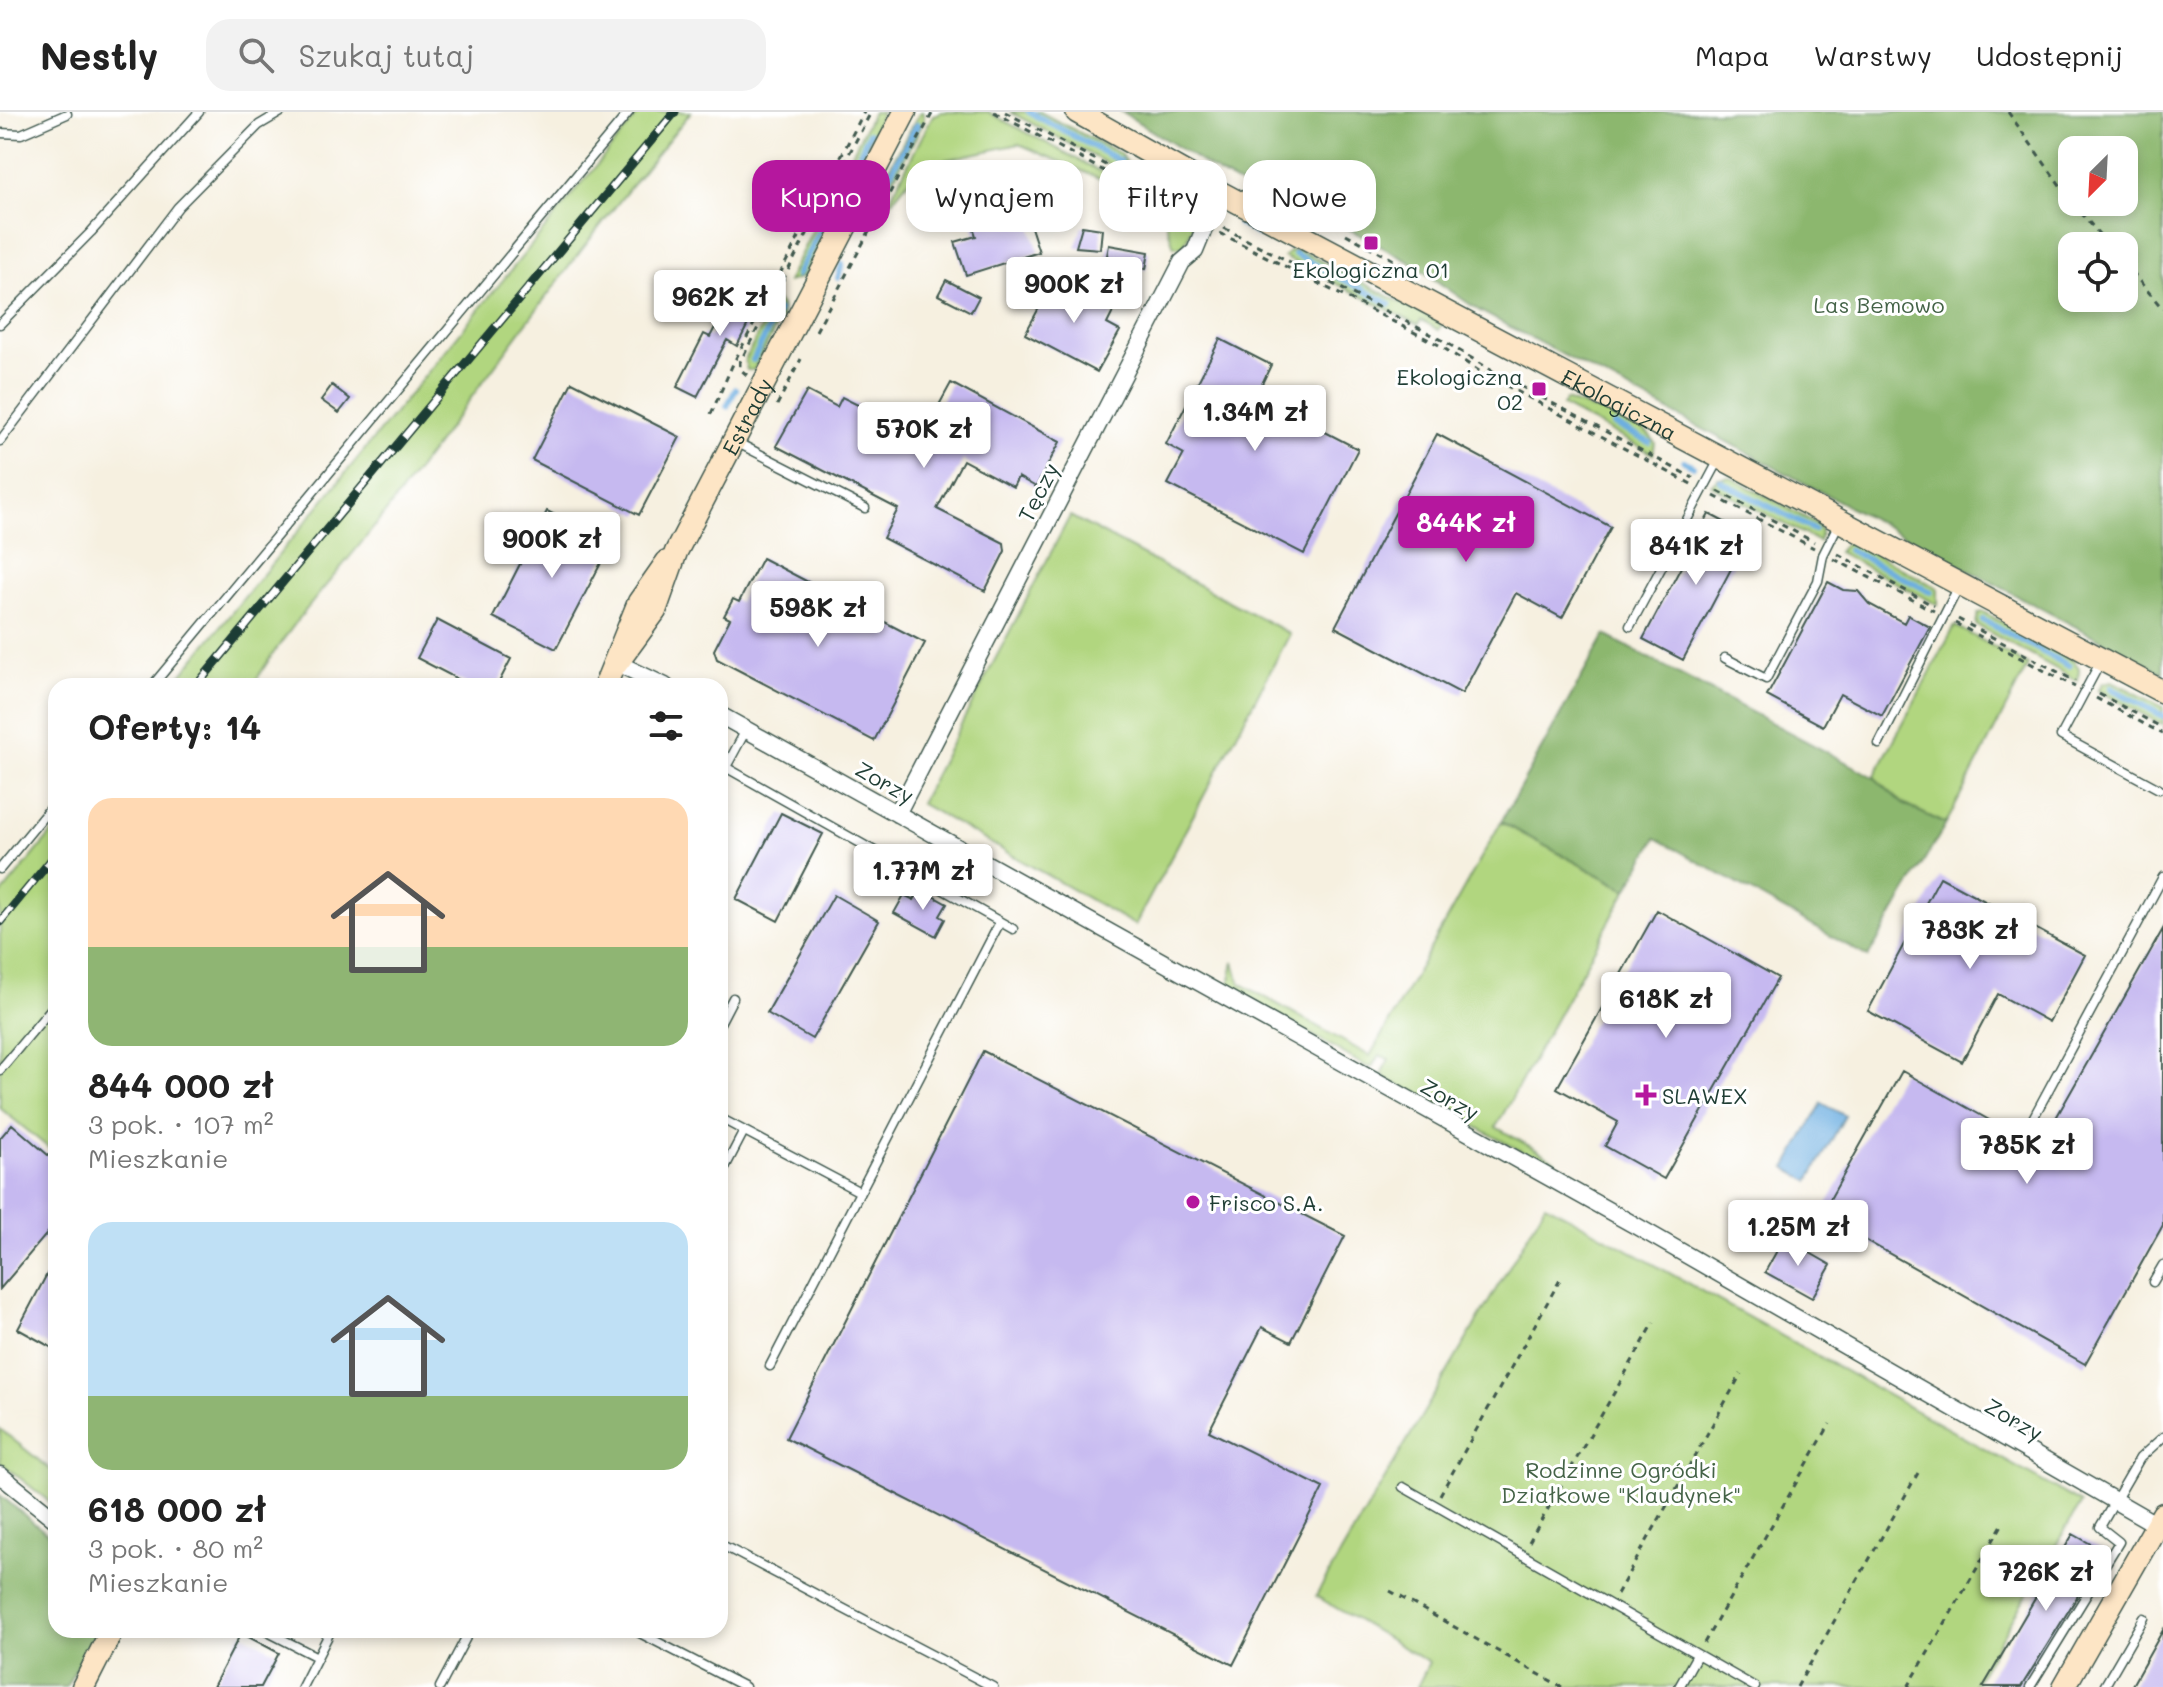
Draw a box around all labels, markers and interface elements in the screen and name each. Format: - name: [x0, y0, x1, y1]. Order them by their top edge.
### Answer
- search box: [206, 19, 766, 91]
- text: Nestly: [40, 30, 158, 80]
- icon: search: [234, 33, 278, 77]
- text: Szukaj tutaj: [298, 35, 474, 75]
- text: Mapa: [1695, 37, 1770, 73]
- text: Warstwy: [1814, 37, 1932, 73]
- text: Udostępnij: [1976, 37, 2123, 73]
- north arrow: [2058, 136, 2138, 216]
- map controls: [2058, 136, 2138, 312]
- chip: Kupno: [752, 160, 890, 232]
- chip: Wynajem: [906, 160, 1083, 232]
- chip: Filtry: [1099, 160, 1227, 232]
- chip: Nowe: [1243, 160, 1376, 232]
- button: locate: [2058, 232, 2138, 312]
- marker: Ekologiczna 01: [1362, 234, 1380, 252]
- place label: Ekologiczna 01: [1293, 255, 1449, 284]
- pin: 900K zł: [1000, 257, 1148, 325]
- text: 900K zł: [1024, 266, 1124, 300]
- pin: 962K zł: [646, 270, 794, 338]
- text: 962K zł: [672, 279, 768, 313]
- park label: Las Bemowo: [1814, 290, 1945, 319]
- place label: Ekologiczna 02: [1397, 362, 1523, 416]
- street label: Ekologiczna: [1557, 362, 1682, 446]
- street label: Estrady: [715, 373, 779, 460]
- marker: Ekologiczna 02: [1530, 380, 1548, 398]
- pin: 1.34M zł: [1172, 385, 1338, 453]
- text: 1.34M zł: [1202, 394, 1308, 428]
- pin: 570K zł: [850, 402, 998, 470]
- text: 570K zł: [876, 411, 972, 445]
- street label: Tęczy: [1011, 458, 1065, 526]
- pin: 844K zł: [1392, 496, 1540, 564]
- text: 844K zł: [1416, 505, 1516, 539]
- pin: 900K zł: [478, 512, 626, 580]
- pin: 841K zł: [1622, 519, 1770, 587]
- text: 900K zł: [502, 521, 602, 555]
- text: 841K zł: [1649, 528, 1743, 562]
- pin: 598K zł: [744, 581, 892, 649]
- text: 598K zł: [769, 590, 867, 624]
- text: Oferty: 14: [88, 704, 261, 749]
- icon: filters: [644, 704, 688, 748]
- street label: Zorzy: [851, 754, 919, 810]
- pin: 1.77M zł: [840, 844, 1006, 912]
- icon: home: [316, 850, 460, 994]
- text: 1.77M zł: [872, 853, 974, 887]
- pin: 783K zł: [1896, 903, 2044, 971]
- text: 783K zł: [1922, 912, 2018, 946]
- pin: 618K zł: [1592, 972, 1740, 1040]
- text: 618K zł: [1619, 981, 1713, 1015]
- text: 844 000 zł: [88, 1062, 274, 1107]
- street label: Zorzy: [1416, 1071, 1484, 1127]
- place label: SLAWEX: [1662, 1081, 1748, 1110]
- marker: SLAWEX: [1637, 1086, 1655, 1104]
- text: 3 pok. · 107 m²: [88, 1107, 273, 1141]
- pin: 785K zł: [1953, 1118, 2101, 1186]
- text: 785K zł: [1979, 1127, 2075, 1161]
- text: Mieszkanie: [88, 1141, 228, 1175]
- place label: Frisco S.A.: [1209, 1188, 1323, 1217]
- marker: Frisco S.A.: [1184, 1193, 1202, 1211]
- pin: 1.25M zł: [1715, 1200, 1881, 1268]
- text: 1.25M zł: [1746, 1209, 1850, 1243]
- icon: home: [316, 1274, 460, 1418]
- street label: Zorzy: [1980, 1391, 2048, 1447]
- park label: Rodzinne Ogródki Działkowe "Klaudynek": [1501, 1455, 1741, 1509]
- text: 618 000 zł: [88, 1486, 266, 1531]
- text: 3 pok. · 80 m²: [88, 1531, 263, 1565]
- pin: 726K zł: [1972, 1545, 2120, 1613]
- text: 726K zł: [1998, 1554, 2094, 1588]
- text: Mieszkanie: [88, 1565, 228, 1599]

